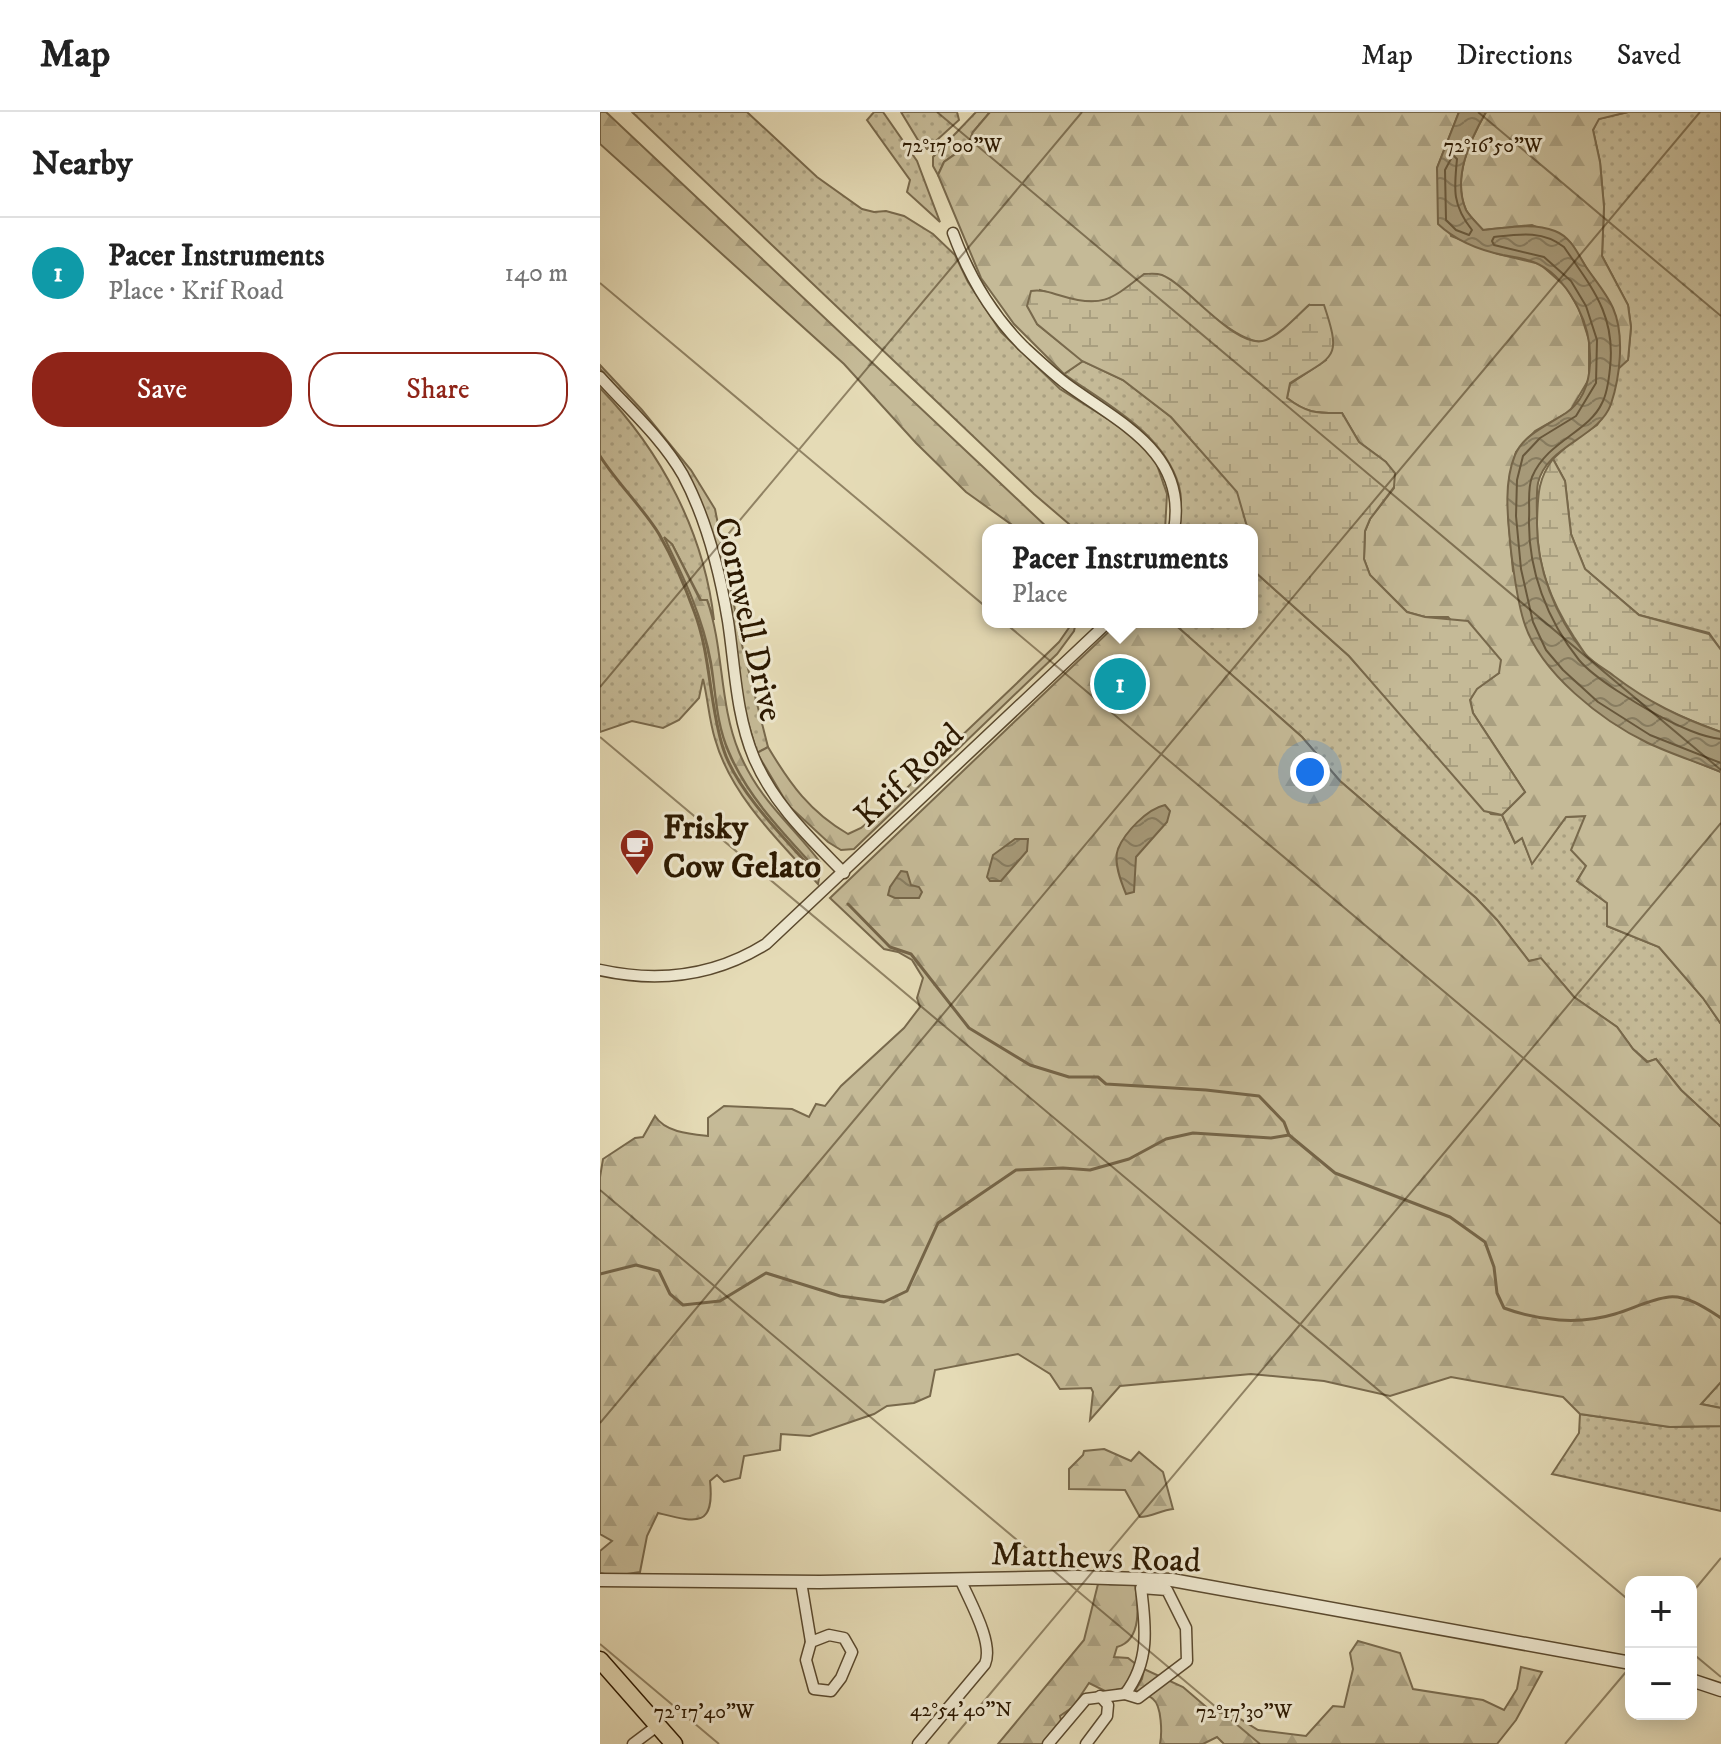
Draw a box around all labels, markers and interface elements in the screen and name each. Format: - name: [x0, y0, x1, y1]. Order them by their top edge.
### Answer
- text: Map: [40, 31, 110, 79]
- text: Map: [1361, 38, 1413, 73]
- text: Directions: [1457, 38, 1573, 73]
- text: Saved: [1617, 38, 1681, 73]
- text: 72°17'00"W: [902, 134, 1002, 159]
- text: 72°16'50"W: [1444, 134, 1543, 159]
- text: Nearby: [32, 143, 133, 185]
- text: Pacer Instruments: [108, 238, 324, 275]
- text: 1: [53, 257, 63, 290]
- text: 140 m: [504, 257, 568, 290]
- text: Place · Krif Road: [108, 275, 284, 308]
- button: Save: [32, 352, 292, 427]
- button: Share: [308, 352, 568, 427]
- street label: Cornwell Drive: [704, 513, 792, 726]
- popup: [982, 524, 1258, 628]
- text: Pacer Instruments: [1012, 541, 1228, 578]
- text: Place: [1012, 578, 1068, 611]
- pin: 1: [1094, 654, 1146, 714]
- street label: Krif Road: [846, 714, 973, 836]
- your location: [1290, 752, 1330, 792]
- place label: Frisky Cow Gelato: [663, 807, 821, 888]
- cafe icon: Frisky Cow Gelato: [618, 827, 656, 877]
- street label: Matthews Road: [990, 1533, 1202, 1583]
- map controls: [1625, 1576, 1697, 1720]
- button: +: [1625, 1576, 1697, 1648]
- button: −: [1625, 1648, 1697, 1720]
- text: 42°54'40"N: [910, 1698, 1012, 1723]
- text: 72°17'40"W: [654, 1700, 755, 1725]
- text: 72°17'30"W: [1196, 1700, 1293, 1725]

